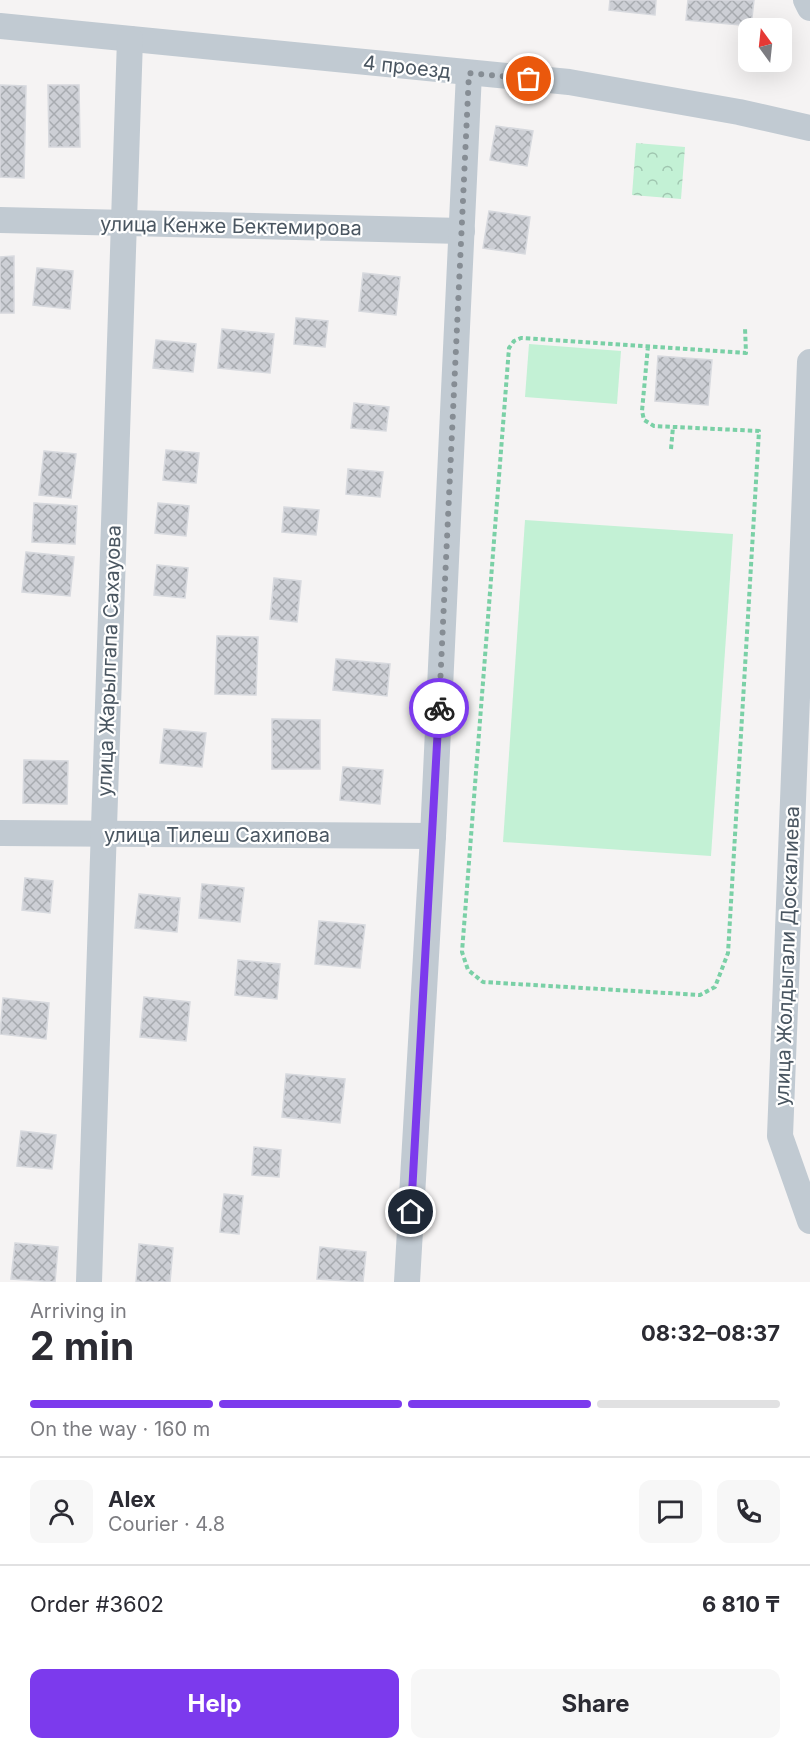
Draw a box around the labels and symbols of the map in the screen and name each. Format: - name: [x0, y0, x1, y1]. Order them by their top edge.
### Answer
- north arrow: [738, 18, 792, 72]
- street label: 4 проезд: [362, 50, 452, 84]
- pin: [503, 53, 554, 104]
- street label: улица Кенже Бектемирова: [100, 212, 362, 240]
- street label: улица Жарылгапа Сахауова: [92, 525, 126, 797]
- courier: [409, 678, 469, 738]
- street label: улица Жолдыгали Доскалиева: [770, 806, 804, 1106]
- street label: улица Тилеш Сахипова: [104, 823, 330, 847]
- pin: [385, 1186, 436, 1237]

